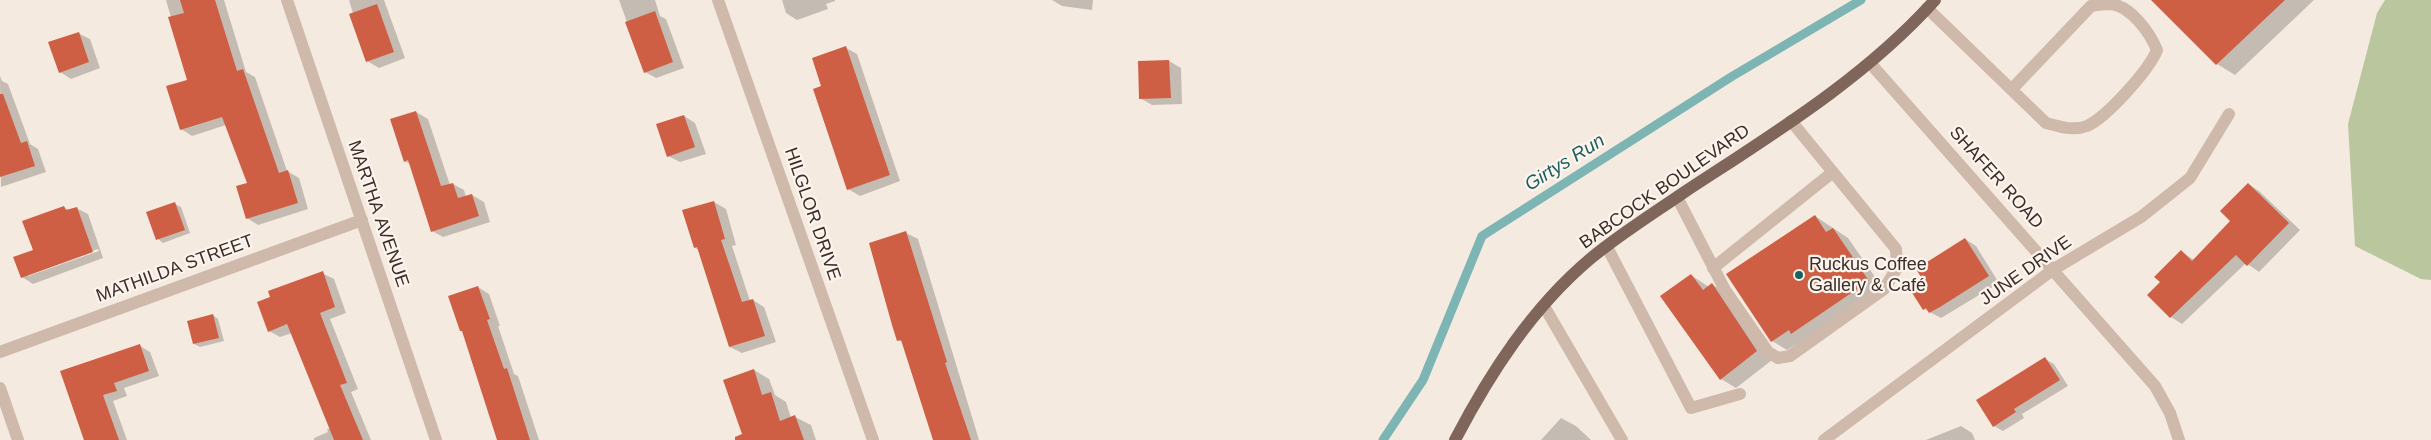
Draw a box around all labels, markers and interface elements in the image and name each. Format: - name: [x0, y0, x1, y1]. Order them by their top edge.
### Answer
- street label: BABCOCK BOULEVARD: [1576, 120, 1754, 254]
- street label: SHAFER ROAD: [1944, 122, 2048, 234]
- water label: Girtys Run: [1521, 130, 1609, 196]
- street label: MARTHA AVENUE: [343, 138, 413, 290]
- street label: HILGLOR DRIVE: [779, 145, 845, 283]
- street label: MATHILDA STREET: [93, 231, 257, 307]
- street label: JUNE DRIVE: [1976, 231, 2076, 311]
- place label: Ruckus Coffee Gallery & Café: [1809, 254, 1927, 296]
- marker: Ruckus Coffee Gallery & Café: [1793, 269, 1805, 281]

